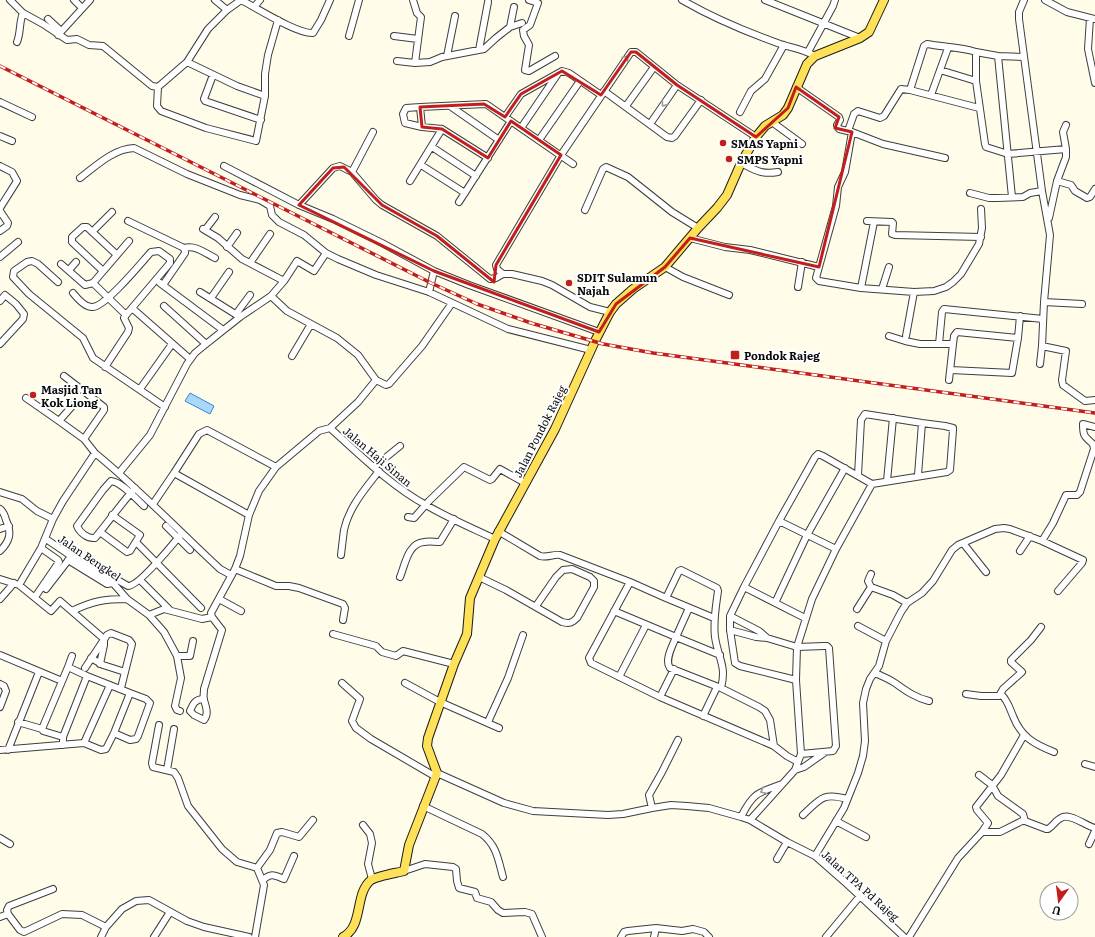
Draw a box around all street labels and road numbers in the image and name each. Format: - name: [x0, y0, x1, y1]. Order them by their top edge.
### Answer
- street label: Jalan Pondok Rajeg: [509, 381, 570, 480]
- street label: Jalan Haji Sinan: [340, 422, 416, 490]
- street label: Jalan Bengkel: [55, 530, 125, 584]
- street label: Jalan TPA Pd Rajeg: [819, 846, 904, 925]

